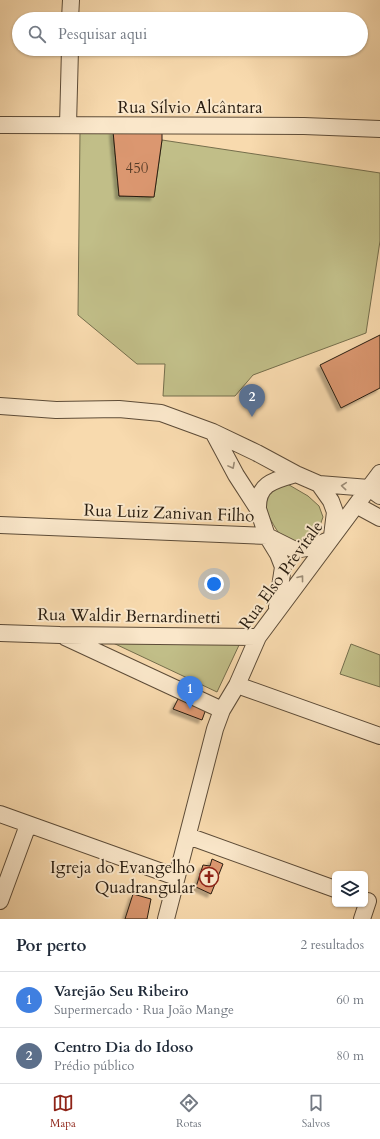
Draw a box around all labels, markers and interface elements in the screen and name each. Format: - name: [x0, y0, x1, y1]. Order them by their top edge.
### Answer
- search box: [12, 12, 368, 56]
- icon: search: [26, 23, 48, 45]
- text: Pesquisar aqui: [58, 24, 147, 44]
- street label: Rua Sílvio Alcântara: [117, 96, 263, 119]
- house number: 450: [125, 158, 149, 178]
- pin: 2: [239, 384, 265, 417]
- one-way arrow: [227, 462, 234, 470]
- one-way arrow: [341, 482, 347, 491]
- street label: Rua Luiz Zanivan Filho: [83, 499, 255, 527]
- street label: Rua Elso Previtale: [234, 516, 328, 634]
- your location: [204, 574, 224, 594]
- one-way arrow: [296, 576, 303, 583]
- street label: Rua Waldir Bernardinetti: [37, 603, 221, 629]
- pin: 1: [177, 676, 203, 709]
- place label: Igreja do Evangelho Quadrangular: [50, 856, 196, 899]
- church icon: Igreja do Evangelho Quadrangular: [198, 866, 220, 888]
- map controls: [332, 871, 368, 907]
- button: layers: [332, 871, 368, 907]
- text: Por perto: [16, 934, 86, 957]
- text: 2 resultados: [300, 936, 364, 954]
- text: Varejão Seu Ribeiro: [54, 981, 188, 1001]
- text: 1: [26, 991, 32, 1009]
- text: 60 m: [336, 991, 364, 1009]
- text: Supermercado · Rua João Mange: [54, 1001, 234, 1019]
- text: Centro Dia do Idoso: [54, 1037, 193, 1057]
- text: 2: [26, 1047, 32, 1065]
- text: 80 m: [336, 1047, 364, 1065]
- text: Prédio público: [54, 1057, 134, 1075]
- tab: Mapa: [50, 1092, 76, 1131]
- tab: Rotas: [176, 1092, 201, 1131]
- tab: Salvos: [302, 1092, 330, 1131]

